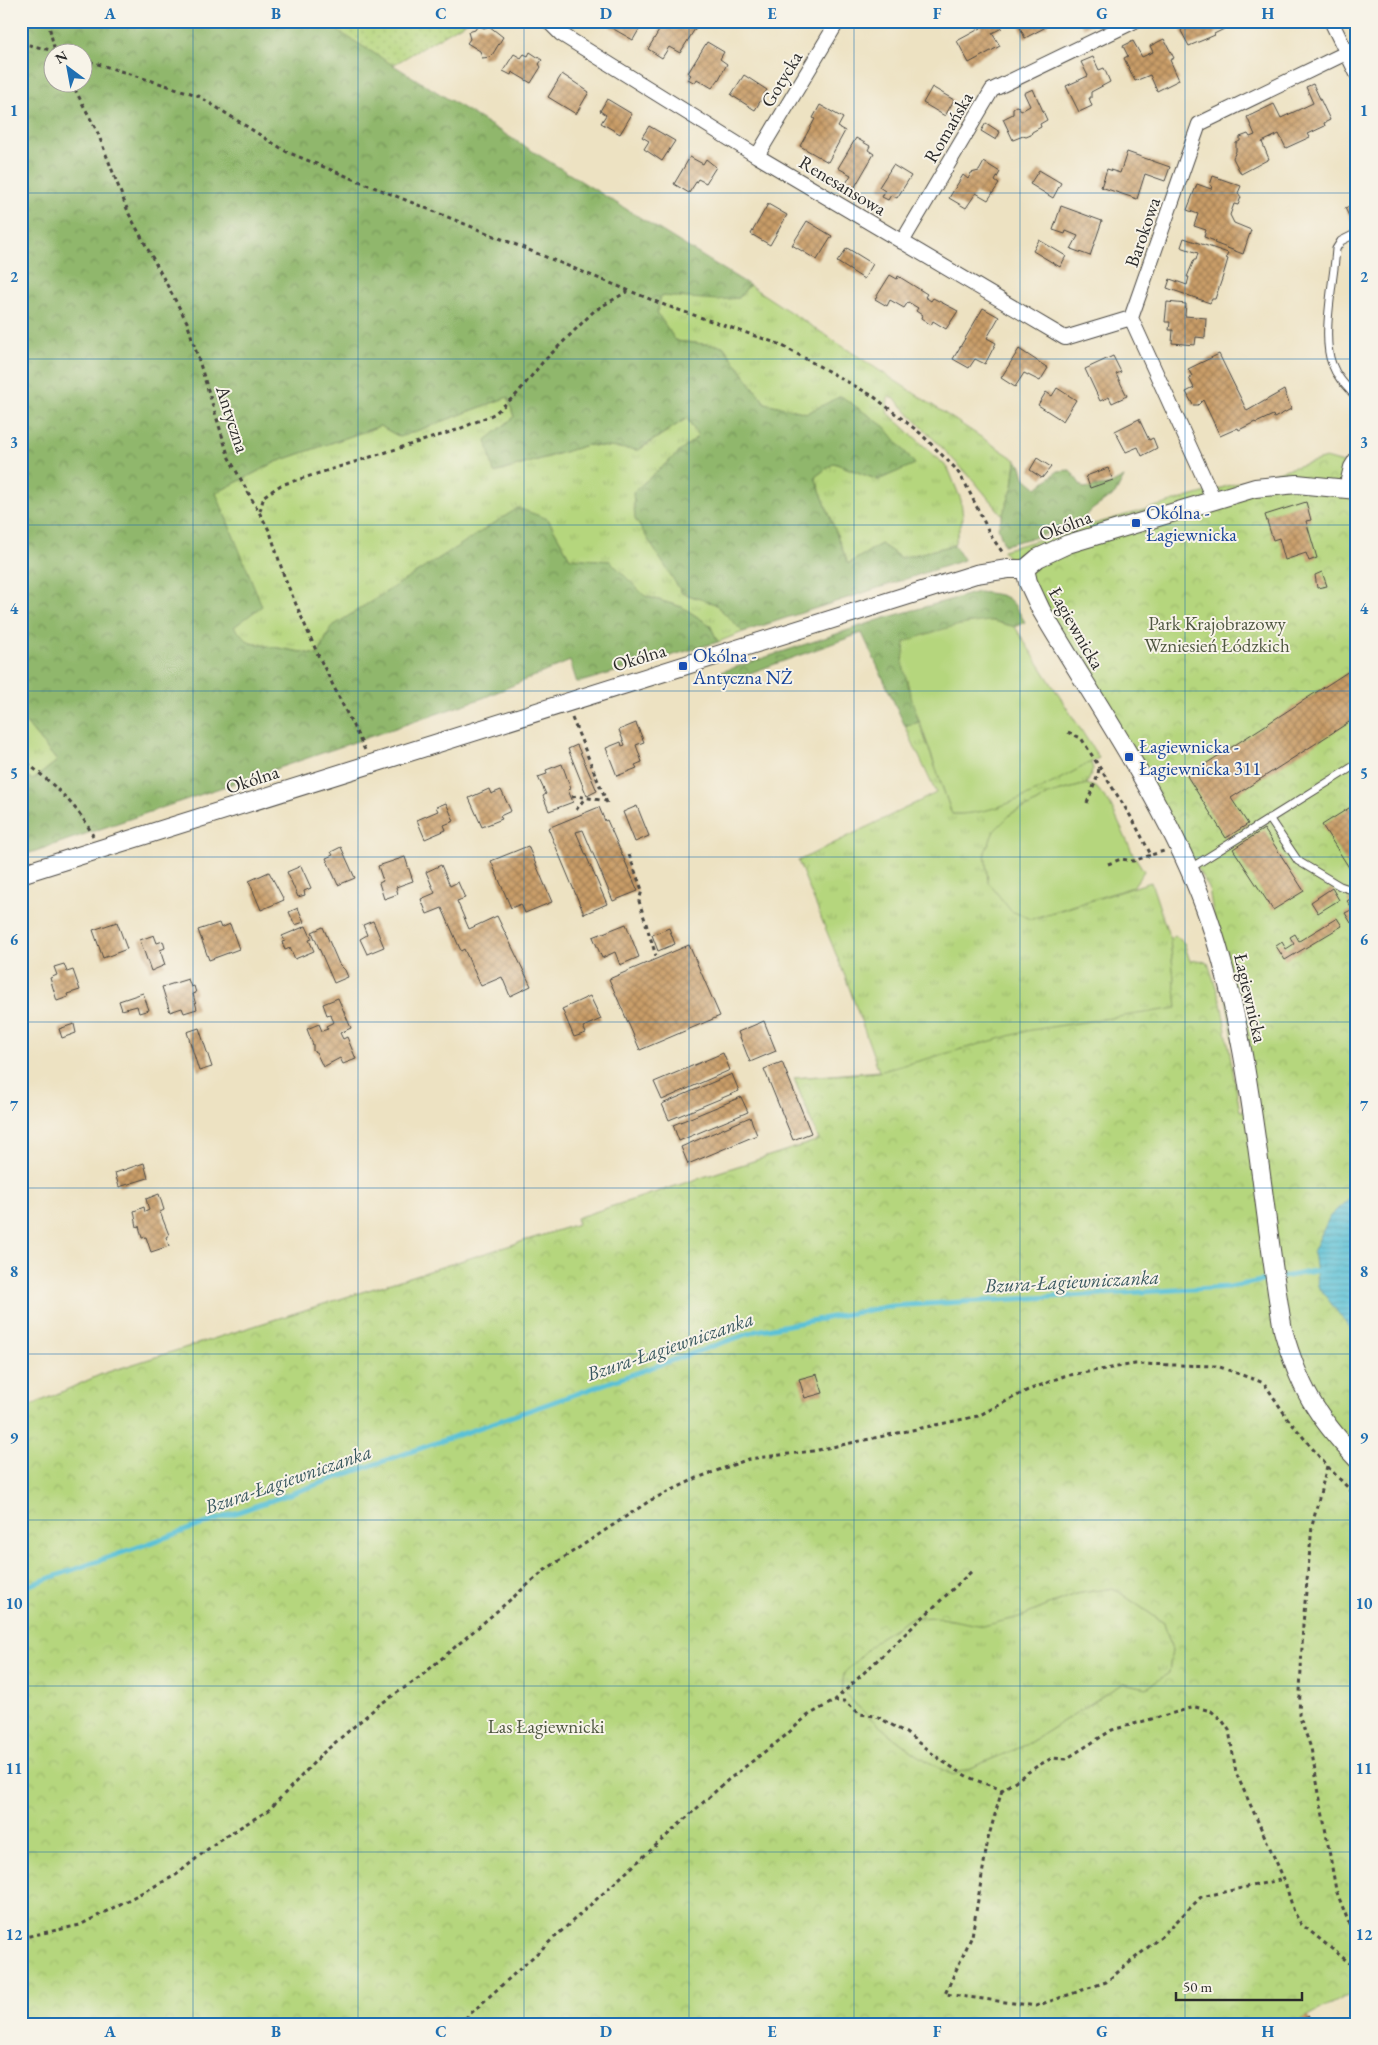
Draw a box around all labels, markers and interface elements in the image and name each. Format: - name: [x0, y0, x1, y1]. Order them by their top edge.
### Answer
- text: A: [103, 3, 116, 24]
- text: B: [271, 3, 281, 24]
- text: C: [435, 3, 447, 24]
- text: D: [600, 3, 612, 24]
- text: E: [767, 3, 777, 24]
- text: F: [933, 3, 942, 24]
- text: G: [1096, 3, 1108, 24]
- text: H: [1262, 3, 1275, 24]
- north arrow: [42, 42, 92, 92]
- text: N: [52, 46, 71, 68]
- street label: Gotycka: [755, 46, 808, 112]
- street label: Romańska: [918, 87, 979, 167]
- text: 1: [10, 100, 18, 121]
- text: 1: [1360, 100, 1368, 121]
- street label: Renesansowa: [794, 150, 891, 222]
- street label: Barokowa: [1119, 193, 1166, 271]
- text: 2: [10, 266, 19, 287]
- text: 2: [1360, 266, 1369, 287]
- street label: Antyczna: [210, 382, 255, 456]
- text: 3: [10, 432, 18, 453]
- text: 3: [1360, 432, 1368, 453]
- place label: Okólna - Łagiewnicka: [1146, 500, 1237, 547]
- street label: Okólna: [1035, 504, 1096, 547]
- marker: Okólna - Łagiewnicka: [1130, 517, 1142, 529]
- street label: Łagiewnicka: [1043, 583, 1110, 674]
- text: 4: [10, 598, 19, 619]
- text: 4: [1360, 598, 1369, 619]
- park label: Park Krajobrazowy Wzniesień Łódzkich: [1144, 611, 1290, 658]
- street label: Okólna: [609, 637, 669, 677]
- place label: Okólna - Antyczna NŻ: [692, 643, 793, 690]
- marker: Okólna - Antyczna NŻ: [677, 660, 689, 672]
- place label: Łagiewnicka - Łagiewnicka 311: [1139, 734, 1261, 781]
- marker: Łagiewnicka - Łagiewnicka 311: [1123, 751, 1135, 763]
- street label: Okólna: [222, 759, 282, 800]
- text: 5: [10, 763, 18, 784]
- text: 5: [1360, 763, 1368, 784]
- text: 6: [10, 929, 19, 950]
- text: 6: [1360, 929, 1369, 950]
- street label: Łagiewnicka: [1228, 951, 1273, 1046]
- text: 7: [10, 1095, 19, 1116]
- text: 7: [1360, 1095, 1369, 1116]
- text: 8: [10, 1261, 18, 1282]
- text: 8: [1360, 1261, 1368, 1282]
- water label: Bzura-Łagiewniczanka: [983, 1263, 1160, 1299]
- water label: Bzura-Łagiewniczanka: [582, 1305, 757, 1387]
- text: 9: [10, 1427, 19, 1448]
- text: 9: [1360, 1427, 1369, 1448]
- water label: Bzura-Łagiewniczanka: [200, 1438, 375, 1520]
- text: 10: [6, 1593, 23, 1614]
- text: 10: [1356, 1593, 1373, 1614]
- park label: Las Łagiewnicki: [488, 1714, 605, 1739]
- text: 11: [6, 1758, 22, 1779]
- text: 11: [1356, 1758, 1372, 1779]
- text: 12: [6, 1924, 23, 1945]
- text: 12: [1356, 1924, 1373, 1945]
- scale bar: [1176, 1970, 1302, 2002]
- text: 50 m: [1183, 1977, 1212, 1996]
- text: A: [103, 2021, 116, 2042]
- text: B: [271, 2021, 281, 2042]
- text: C: [435, 2021, 447, 2042]
- text: D: [600, 2021, 612, 2042]
- text: E: [767, 2021, 777, 2042]
- text: F: [933, 2021, 942, 2042]
- text: G: [1096, 2021, 1108, 2042]
- text: H: [1262, 2021, 1275, 2042]

